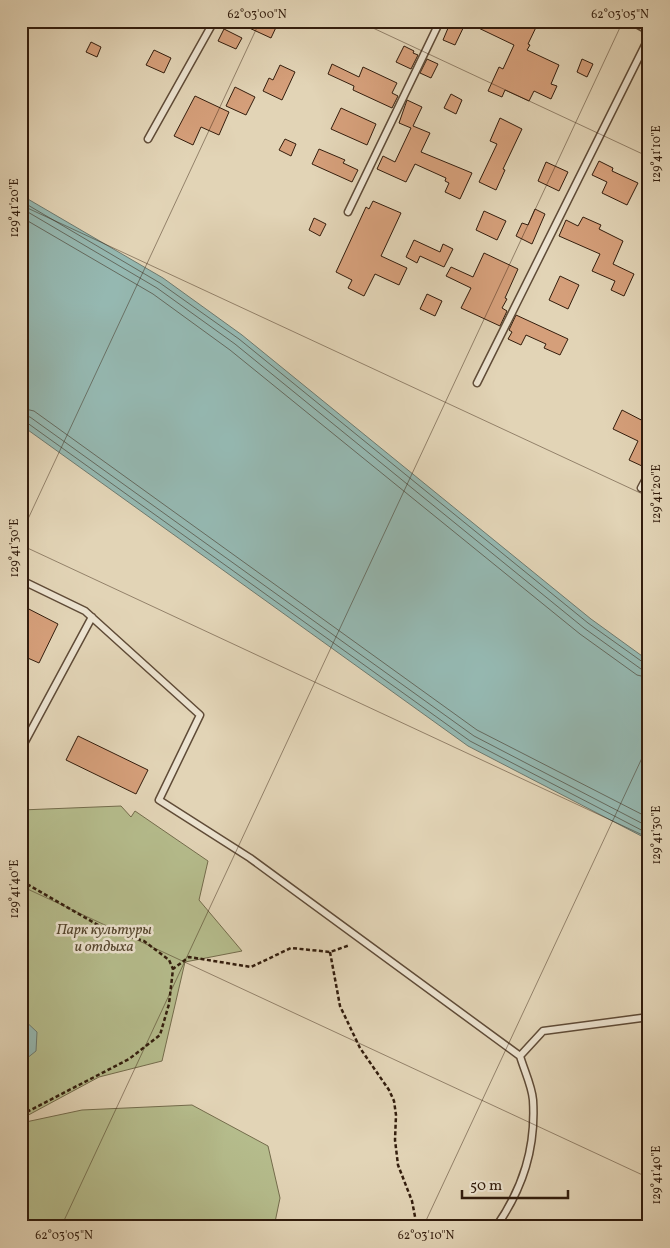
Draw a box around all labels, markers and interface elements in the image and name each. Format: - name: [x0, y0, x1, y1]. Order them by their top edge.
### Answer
- text: 62°03'00"N: [227, 7, 287, 23]
- text: 62°03'05"N: [591, 7, 649, 23]
- text: 129°41'10"E: [649, 125, 665, 183]
- text: 129°41'20"E: [7, 178, 23, 238]
- text: 129°41'20"E: [649, 464, 665, 524]
- text: 129°41'30"E: [7, 519, 23, 577]
- text: 129°41'30"E: [649, 806, 665, 864]
- text: 129°41'40"E: [7, 860, 23, 918]
- park label: Парк культуры и отдыха: [56, 920, 152, 958]
- text: 129°41'40"E: [649, 1146, 665, 1204]
- scale bar: [462, 1168, 569, 1200]
- text: 50 m: [470, 1176, 502, 1197]
- text: 62°03'05"N: [35, 1228, 93, 1244]
- text: 62°03'10"N: [398, 1228, 454, 1244]

